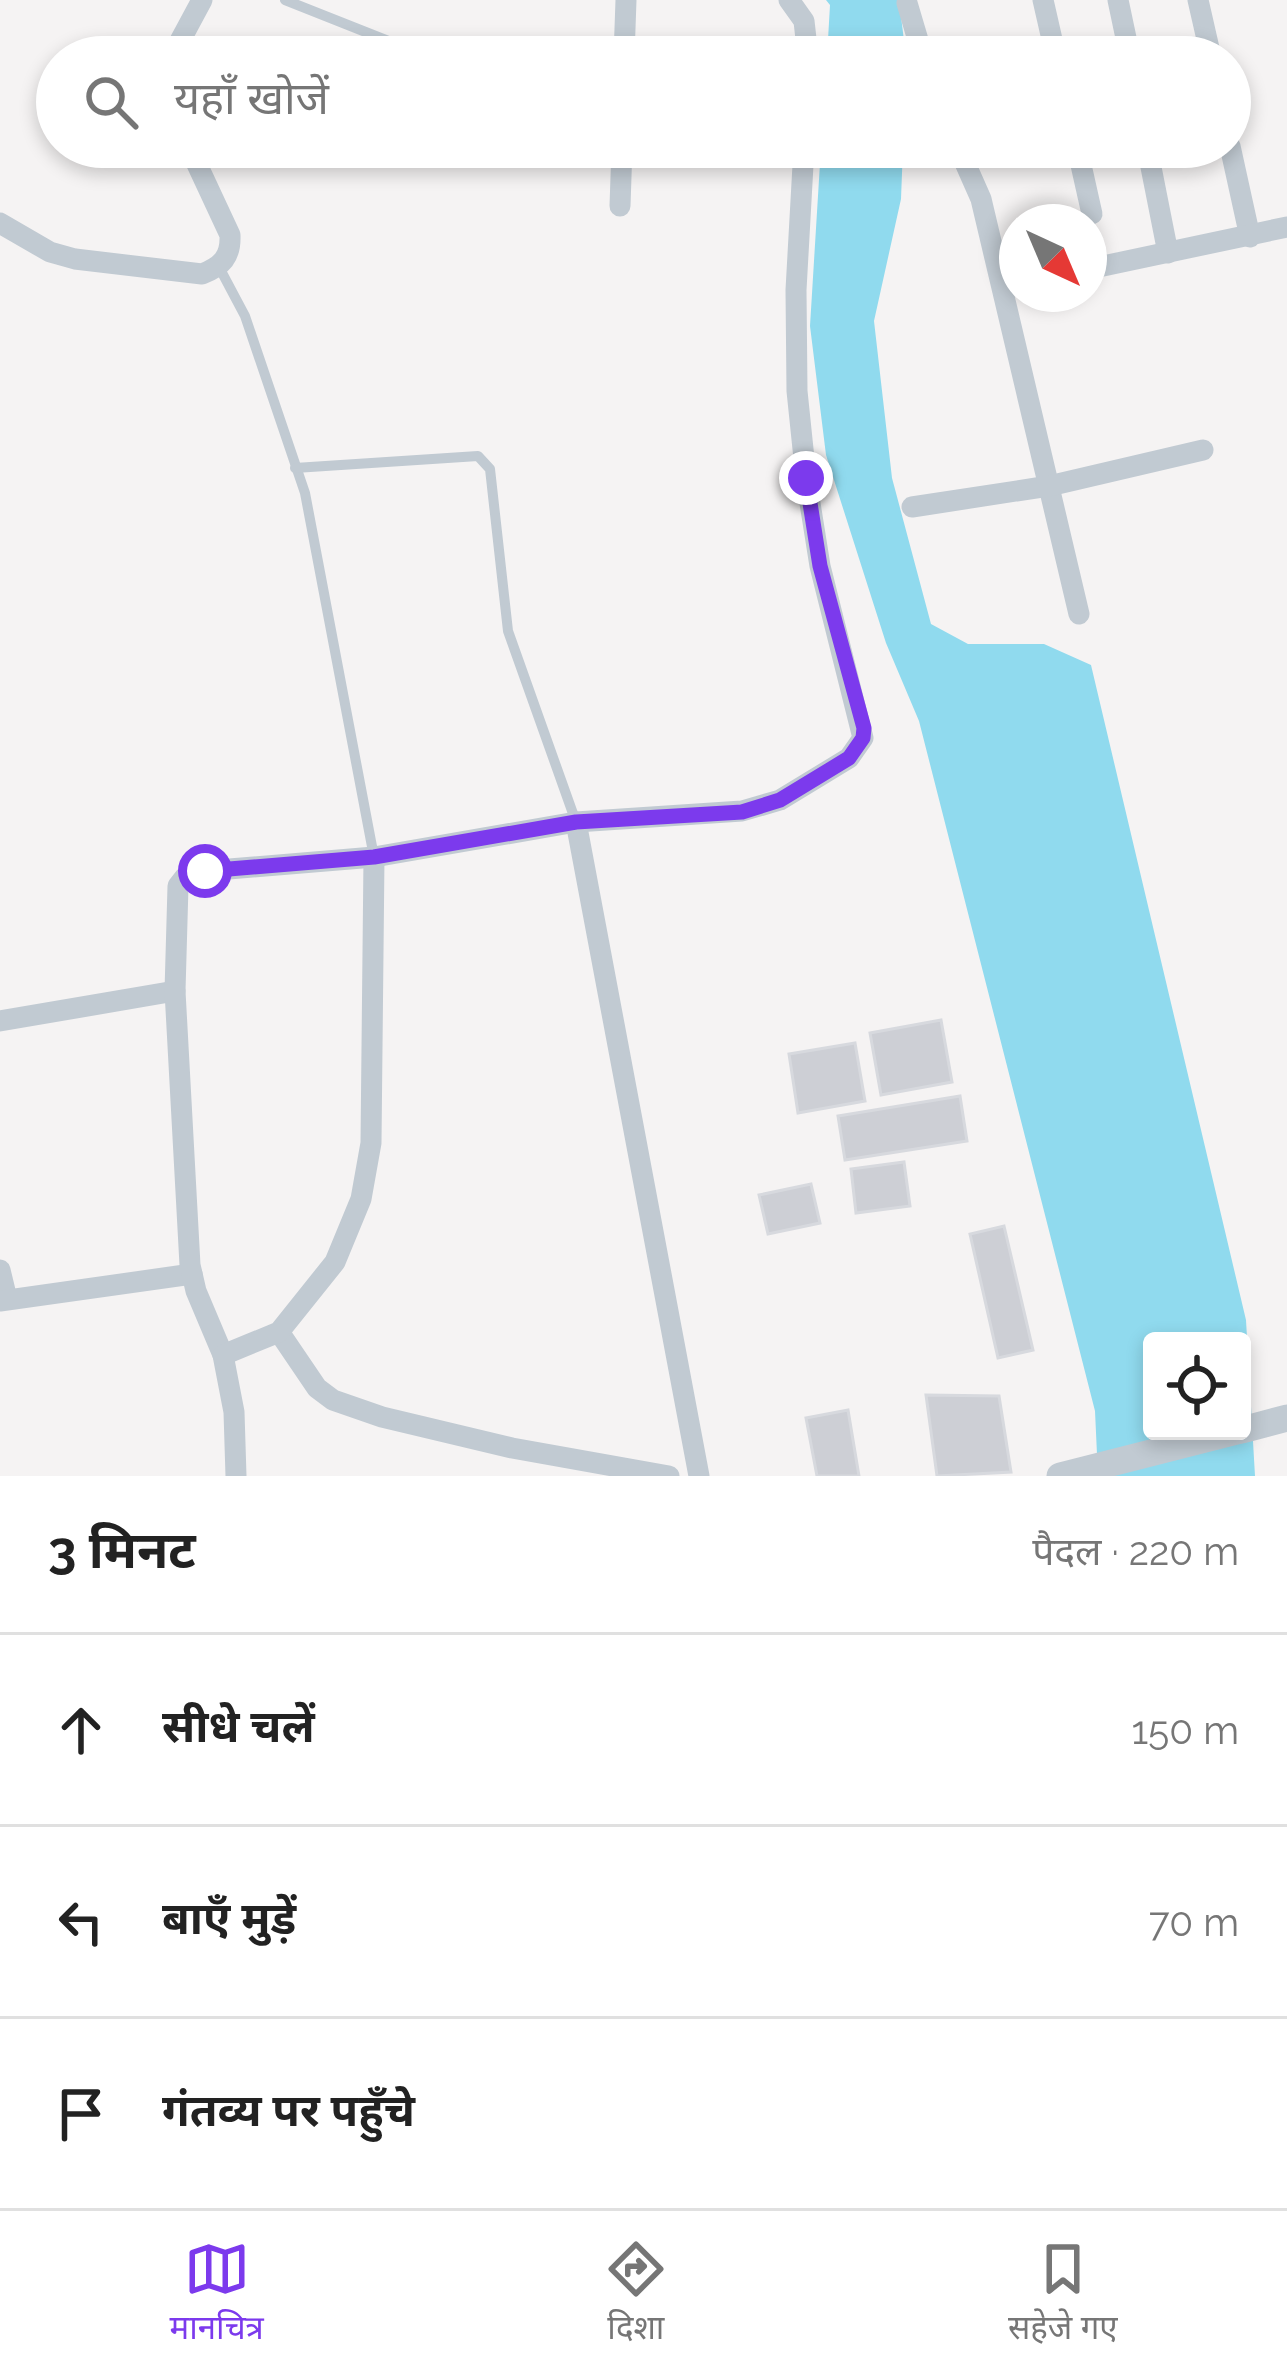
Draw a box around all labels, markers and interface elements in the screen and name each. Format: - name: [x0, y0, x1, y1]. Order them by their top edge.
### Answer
- search box: [36, 36, 1251, 168]
- icon: search: [78, 69, 144, 135]
- text: यहाँ खोजें: [174, 72, 329, 125]
- north arrow: [999, 204, 1107, 312]
- route end: [779, 451, 833, 505]
- route start: [178, 844, 232, 898]
- map controls: [1143, 1332, 1251, 1440]
- button: locate: [1143, 1332, 1251, 1440]
- text: 3 मिनट: [48, 1520, 196, 1580]
- text: पैदल · 220 m: [1032, 1528, 1239, 1574]
- icon: ahead: [48, 1697, 114, 1763]
- text: सीधे चलें: [162, 1700, 315, 1753]
- text: 150 m: [1131, 1707, 1239, 1753]
- icon: left: [48, 1889, 114, 1955]
- text: बाएँ मुड़ें: [162, 1892, 296, 1945]
- text: 70 m: [1149, 1899, 1239, 1945]
- icon: arrive: [48, 2081, 114, 2147]
- text: गंतव्य पर पहुँचे: [162, 2084, 415, 2137]
- tab: मानचित्र: [170, 2236, 264, 2352]
- tab: दिशा: [603, 2236, 669, 2352]
- tab: सहेजे गए: [1008, 2236, 1117, 2352]

